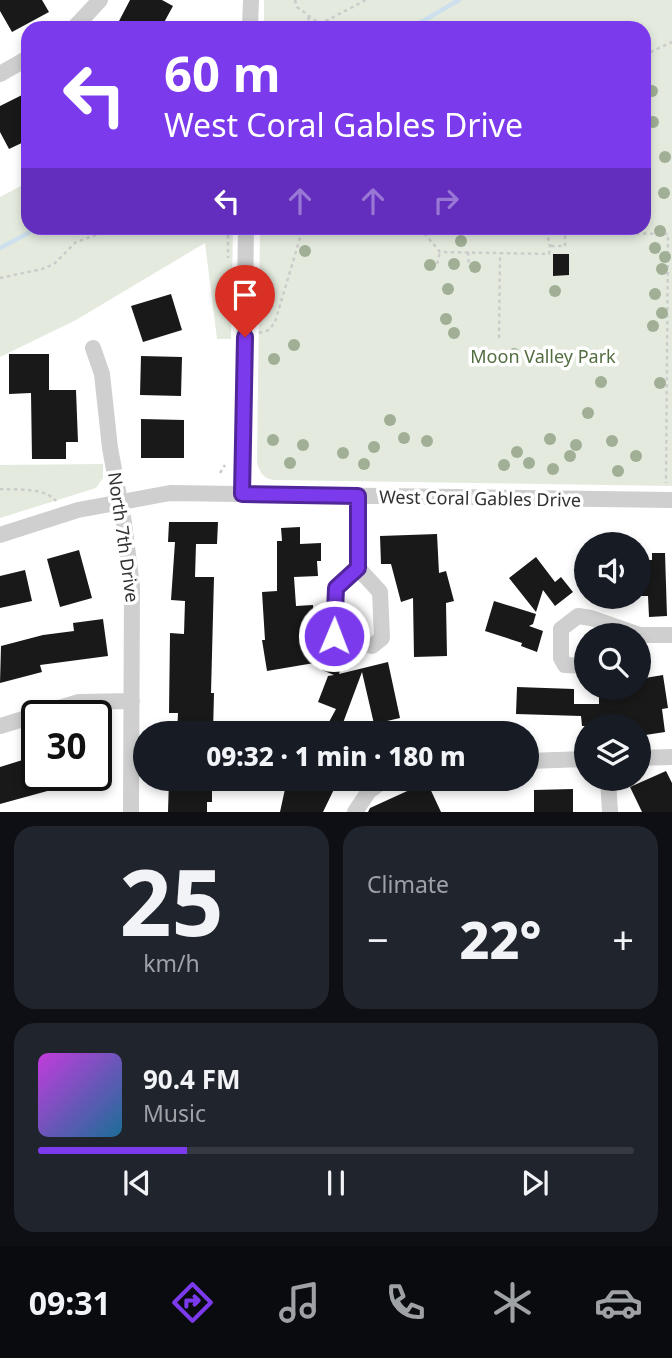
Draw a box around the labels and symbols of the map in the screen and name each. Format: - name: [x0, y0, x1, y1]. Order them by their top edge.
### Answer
- pin: [215, 265, 275, 337]
- park label: Moon Valley Park: [470, 344, 616, 368]
- street label: North 7th Drive: [103, 470, 145, 604]
- street label: West Coral Gables Drive: [379, 484, 581, 512]
- position arrow: [297, 599, 371, 673]
- speed limit sign: 30: [21, 700, 112, 791]

